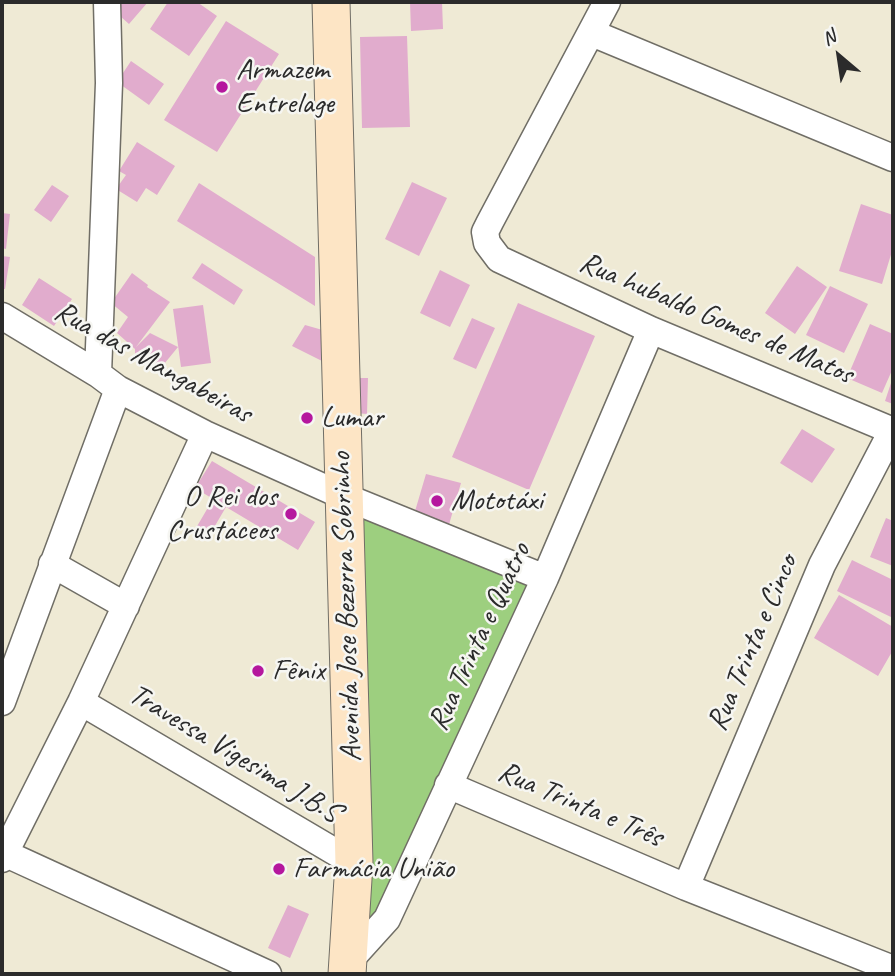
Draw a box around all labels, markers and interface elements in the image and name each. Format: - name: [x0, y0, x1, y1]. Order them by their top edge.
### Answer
- north arrow: [804, 21, 874, 91]
- text: N: [818, 24, 840, 51]
- place label: Armazem Entrelage: [236, 52, 334, 122]
- marker: Armazem Entrelage: [214, 79, 230, 95]
- street label: Rua hubaldo Gomes de Matos: [574, 245, 858, 393]
- street label: Rua das Mangabeiras: [48, 294, 258, 432]
- place label: Lumar: [321, 400, 383, 436]
- marker: Lumar: [299, 410, 315, 426]
- street label: Avenida Jose Bezerra Sobrinho: [324, 452, 370, 762]
- place label: O Rei dos Crustáceos: [166, 479, 277, 550]
- place label: Mototáxi: [451, 483, 543, 519]
- marker: Mototáxi: [429, 493, 445, 509]
- marker: O Rei dos Crustáceos: [283, 506, 299, 522]
- street label: Rua Trinta e Quatro: [421, 538, 539, 736]
- street label: Rua Trinta e Cinco: [700, 550, 806, 736]
- place label: Fênix: [272, 653, 325, 689]
- marker: Fênix: [250, 663, 266, 679]
- street label: Travessa Vigesima J.B.S: [122, 677, 346, 831]
- street label: Rua Trinta e Três: [492, 754, 668, 856]
- place label: Farmácia União: [293, 851, 454, 887]
- marker: Farmácia União: [271, 861, 287, 877]

